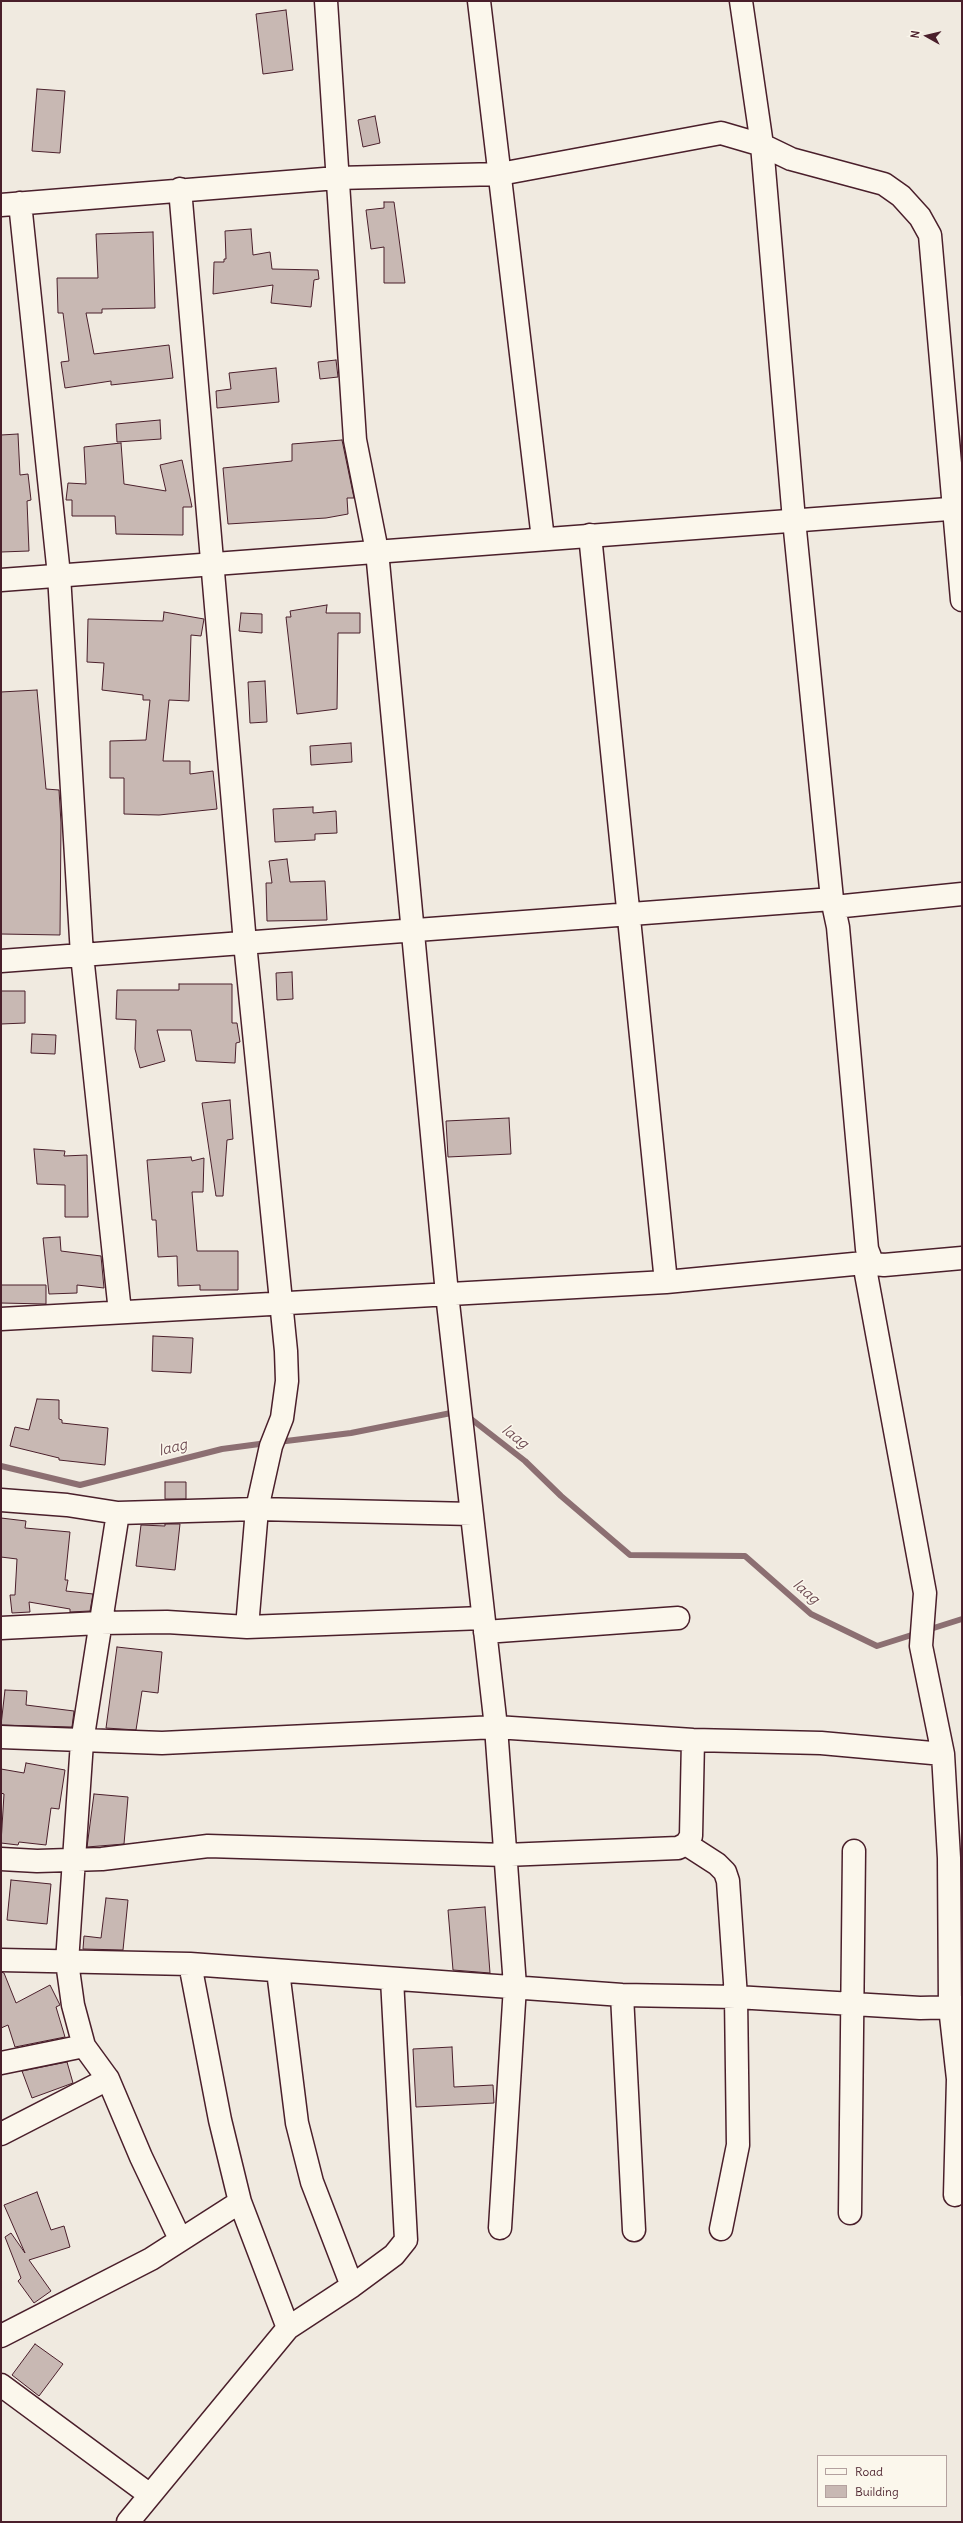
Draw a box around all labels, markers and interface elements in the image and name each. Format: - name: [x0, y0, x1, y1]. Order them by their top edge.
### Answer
- north arrow: [907, 16, 947, 56]
- text: N: [908, 30, 923, 39]
- water label: laag: [498, 1421, 532, 1453]
- water label: laag: [157, 1436, 189, 1460]
- water label: laag: [789, 1576, 823, 1608]
- legend: [817, 2455, 947, 2507]
- text: Road: [855, 2464, 883, 2479]
- text: Building: [855, 2484, 899, 2499]

